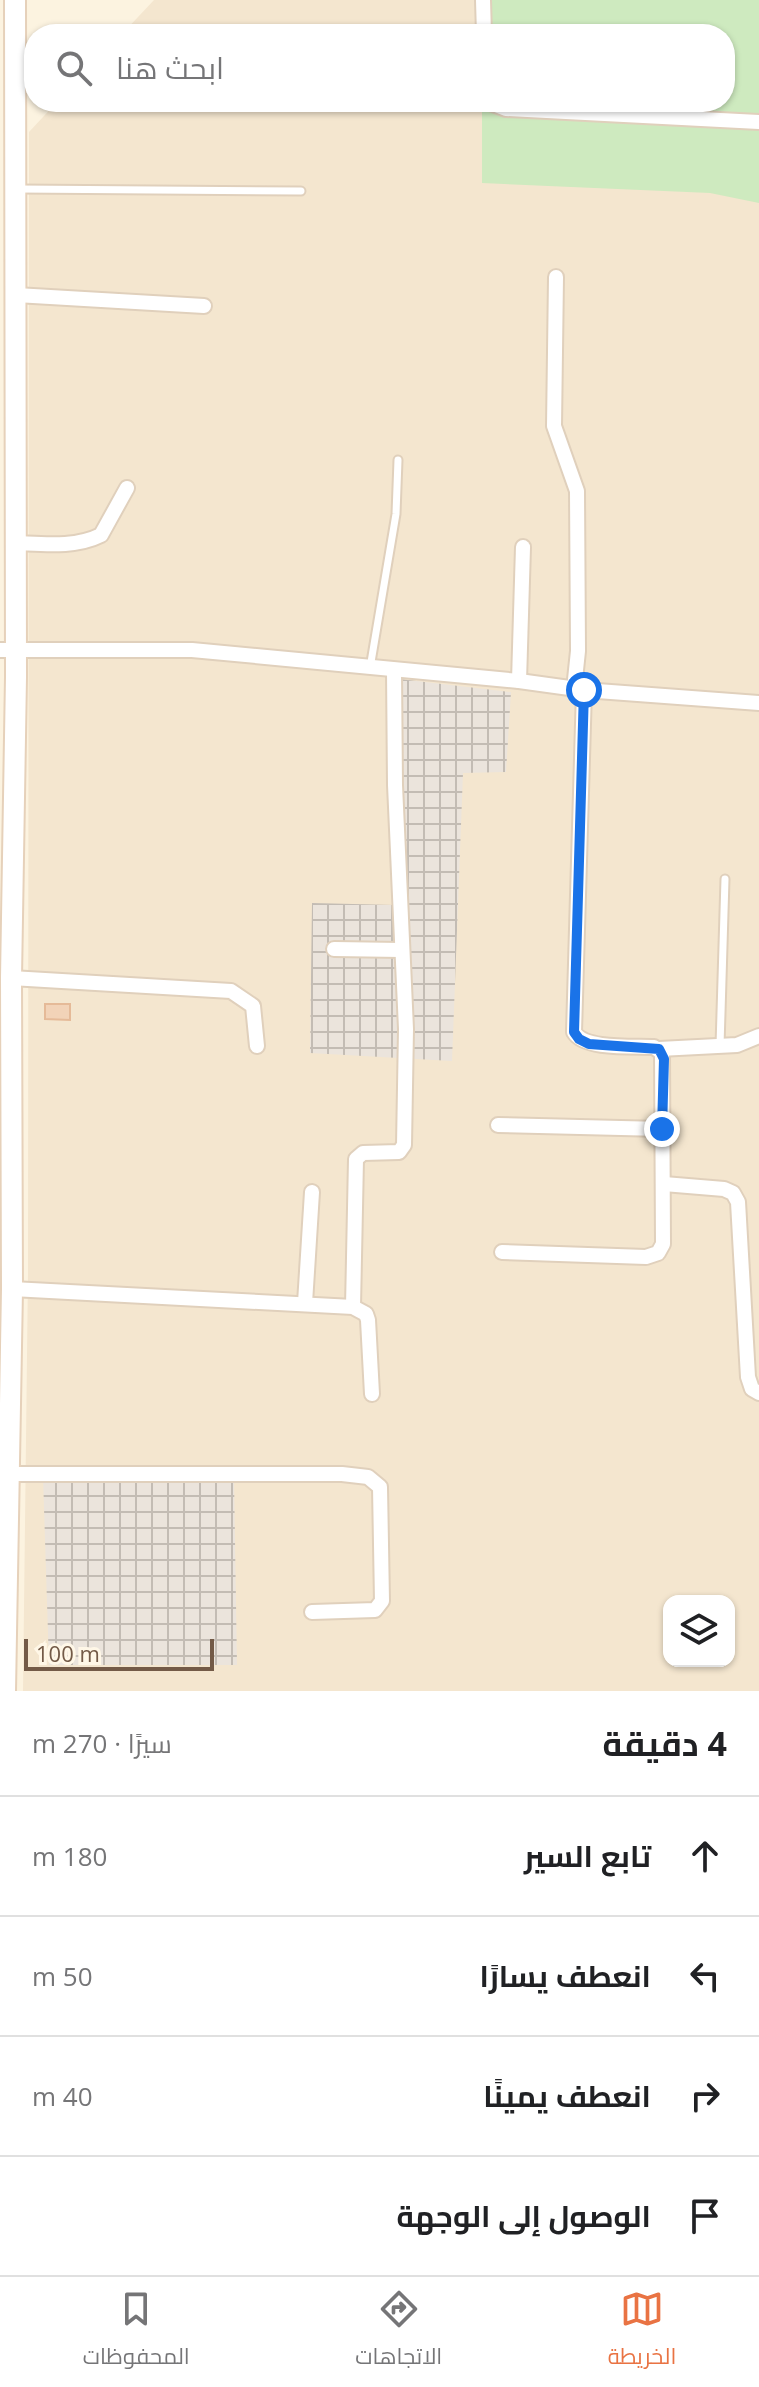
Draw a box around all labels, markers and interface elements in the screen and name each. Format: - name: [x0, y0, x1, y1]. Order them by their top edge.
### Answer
- search box: [24, 24, 735, 112]
- icon: search: [52, 46, 96, 90]
- text: ابحث هنا: [116, 47, 224, 88]
- route start: [566, 672, 602, 708]
- route end: [644, 1111, 680, 1147]
- map controls: [663, 1595, 735, 1667]
- button: layers: [663, 1595, 735, 1667]
- scale bar: [24, 1635, 214, 1671]
- text: 100 m: [36, 1638, 100, 1668]
- text: 4 دقيقة: [603, 1720, 727, 1766]
- text: سيرًا · 270 m: [32, 1725, 172, 1761]
- icon: ahead: [683, 1834, 727, 1878]
- text: تابع السير: [524, 1835, 651, 1876]
- text: 180 m: [32, 1838, 107, 1874]
- icon: left: [683, 1954, 727, 1998]
- text: انعطف يسارًا: [480, 1955, 651, 1996]
- text: 50 m: [32, 1958, 93, 1994]
- icon: right: [683, 2074, 727, 2118]
- text: انعطف يمينًا: [483, 2075, 651, 2116]
- text: 40 m: [32, 2078, 93, 2114]
- icon: arrive: [683, 2194, 727, 2238]
- text: الوصول إلى الوجهة: [396, 2195, 651, 2236]
- tab: المحفوظات: [83, 2287, 190, 2377]
- tab: الاتجاهات: [355, 2287, 442, 2377]
- tab: الخريطة: [608, 2287, 676, 2377]

